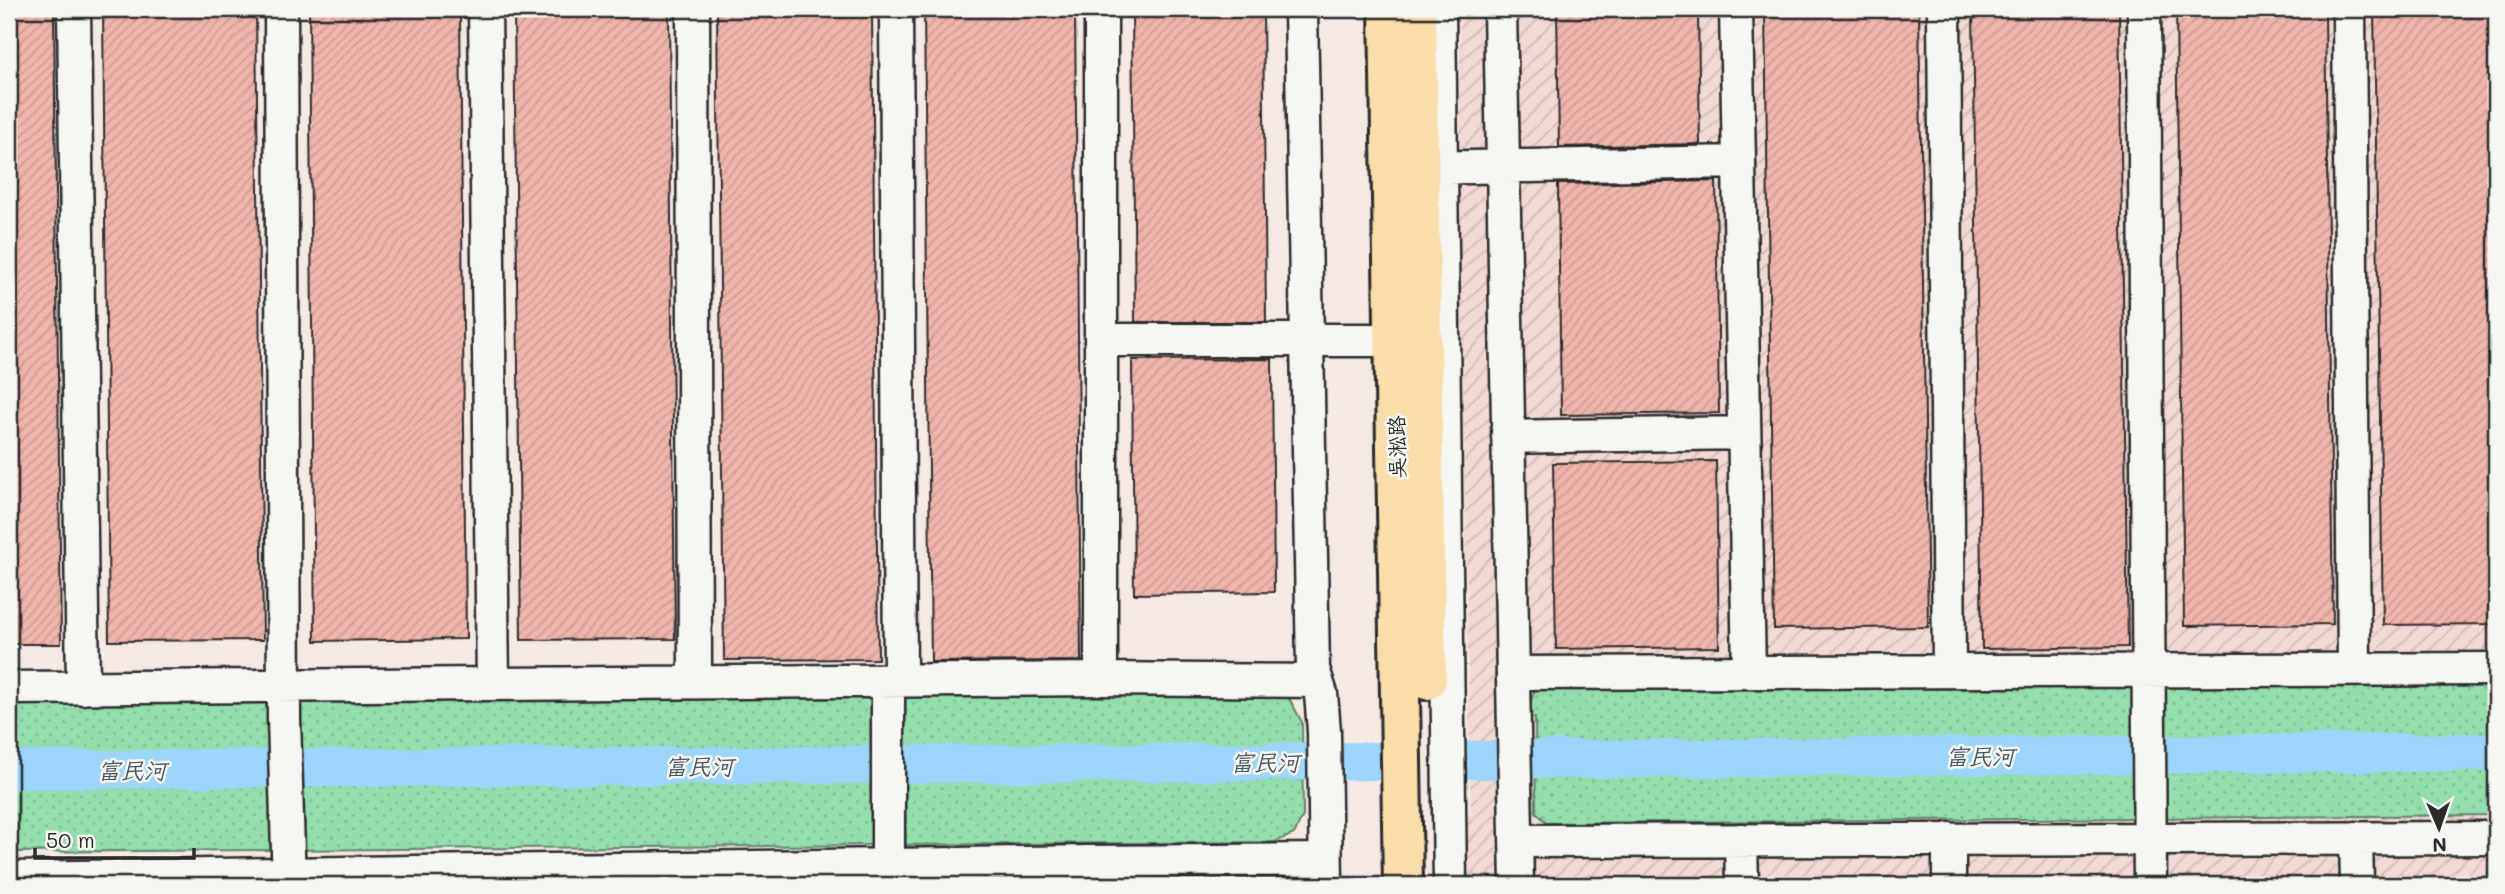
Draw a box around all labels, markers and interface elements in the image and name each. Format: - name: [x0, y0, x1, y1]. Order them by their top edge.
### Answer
- street label: 吴淞路: [1382, 415, 1410, 479]
- water label: 富民河: [1946, 741, 2019, 771]
- water label: 富民河: [1231, 747, 1304, 777]
- water label: 富民河: [665, 751, 738, 781]
- water label: 富民河: [98, 755, 171, 785]
- north arrow: [2404, 792, 2474, 862]
- scale bar: [35, 817, 194, 861]
- text: 50 m: [46, 826, 95, 853]
- text: N: [2432, 833, 2447, 858]

